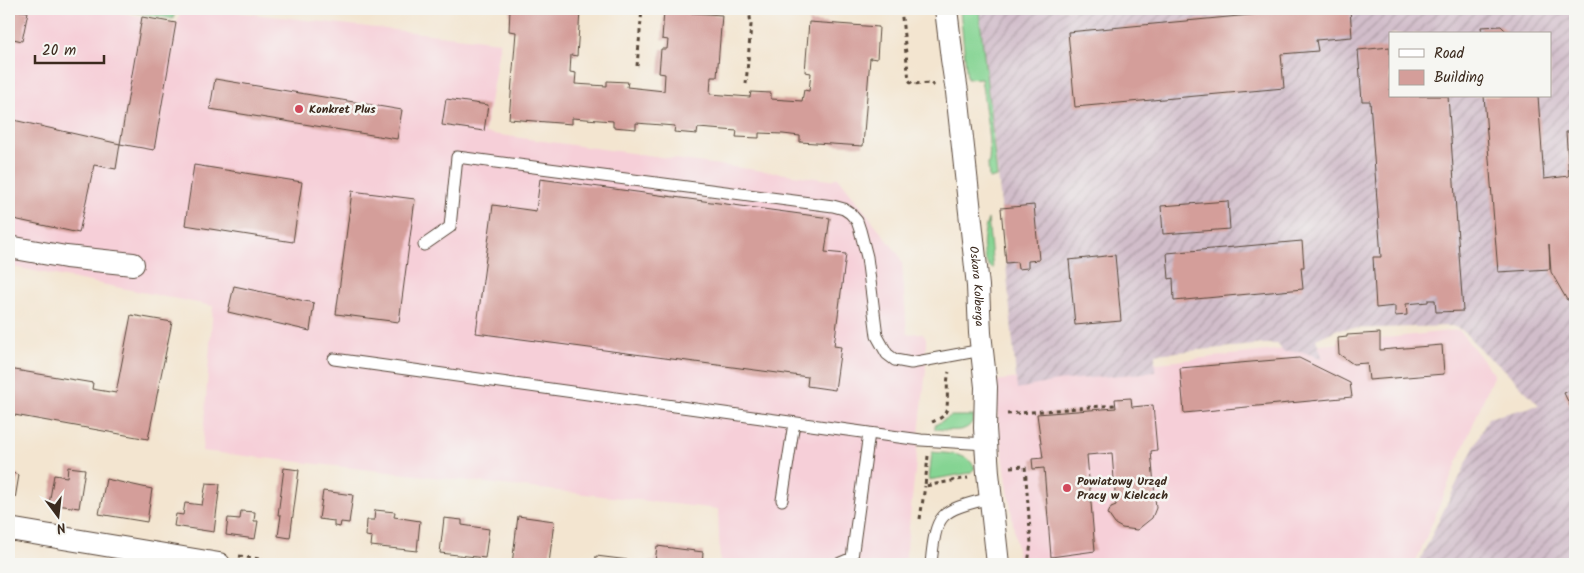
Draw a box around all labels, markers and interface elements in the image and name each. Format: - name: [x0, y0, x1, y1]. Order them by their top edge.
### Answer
- scale bar: [35, 32, 104, 64]
- legend: [1389, 32, 1552, 98]
- text: 20 m: [42, 39, 76, 63]
- text: Road: [1434, 42, 1465, 66]
- text: Building: [1434, 66, 1484, 90]
- place label: Konkret Plus: [309, 100, 376, 119]
- marker: Konkret Plus: [293, 103, 305, 115]
- street label: Oskara Kolberga: [964, 245, 989, 327]
- place label: Powiatowy Urząd Pracy w Kielcach: [1077, 472, 1168, 505]
- marker: Powiatowy Urząd Pracy w Kielcach: [1061, 482, 1073, 494]
- north arrow: [32, 490, 82, 540]
- text: N: [54, 516, 68, 539]

